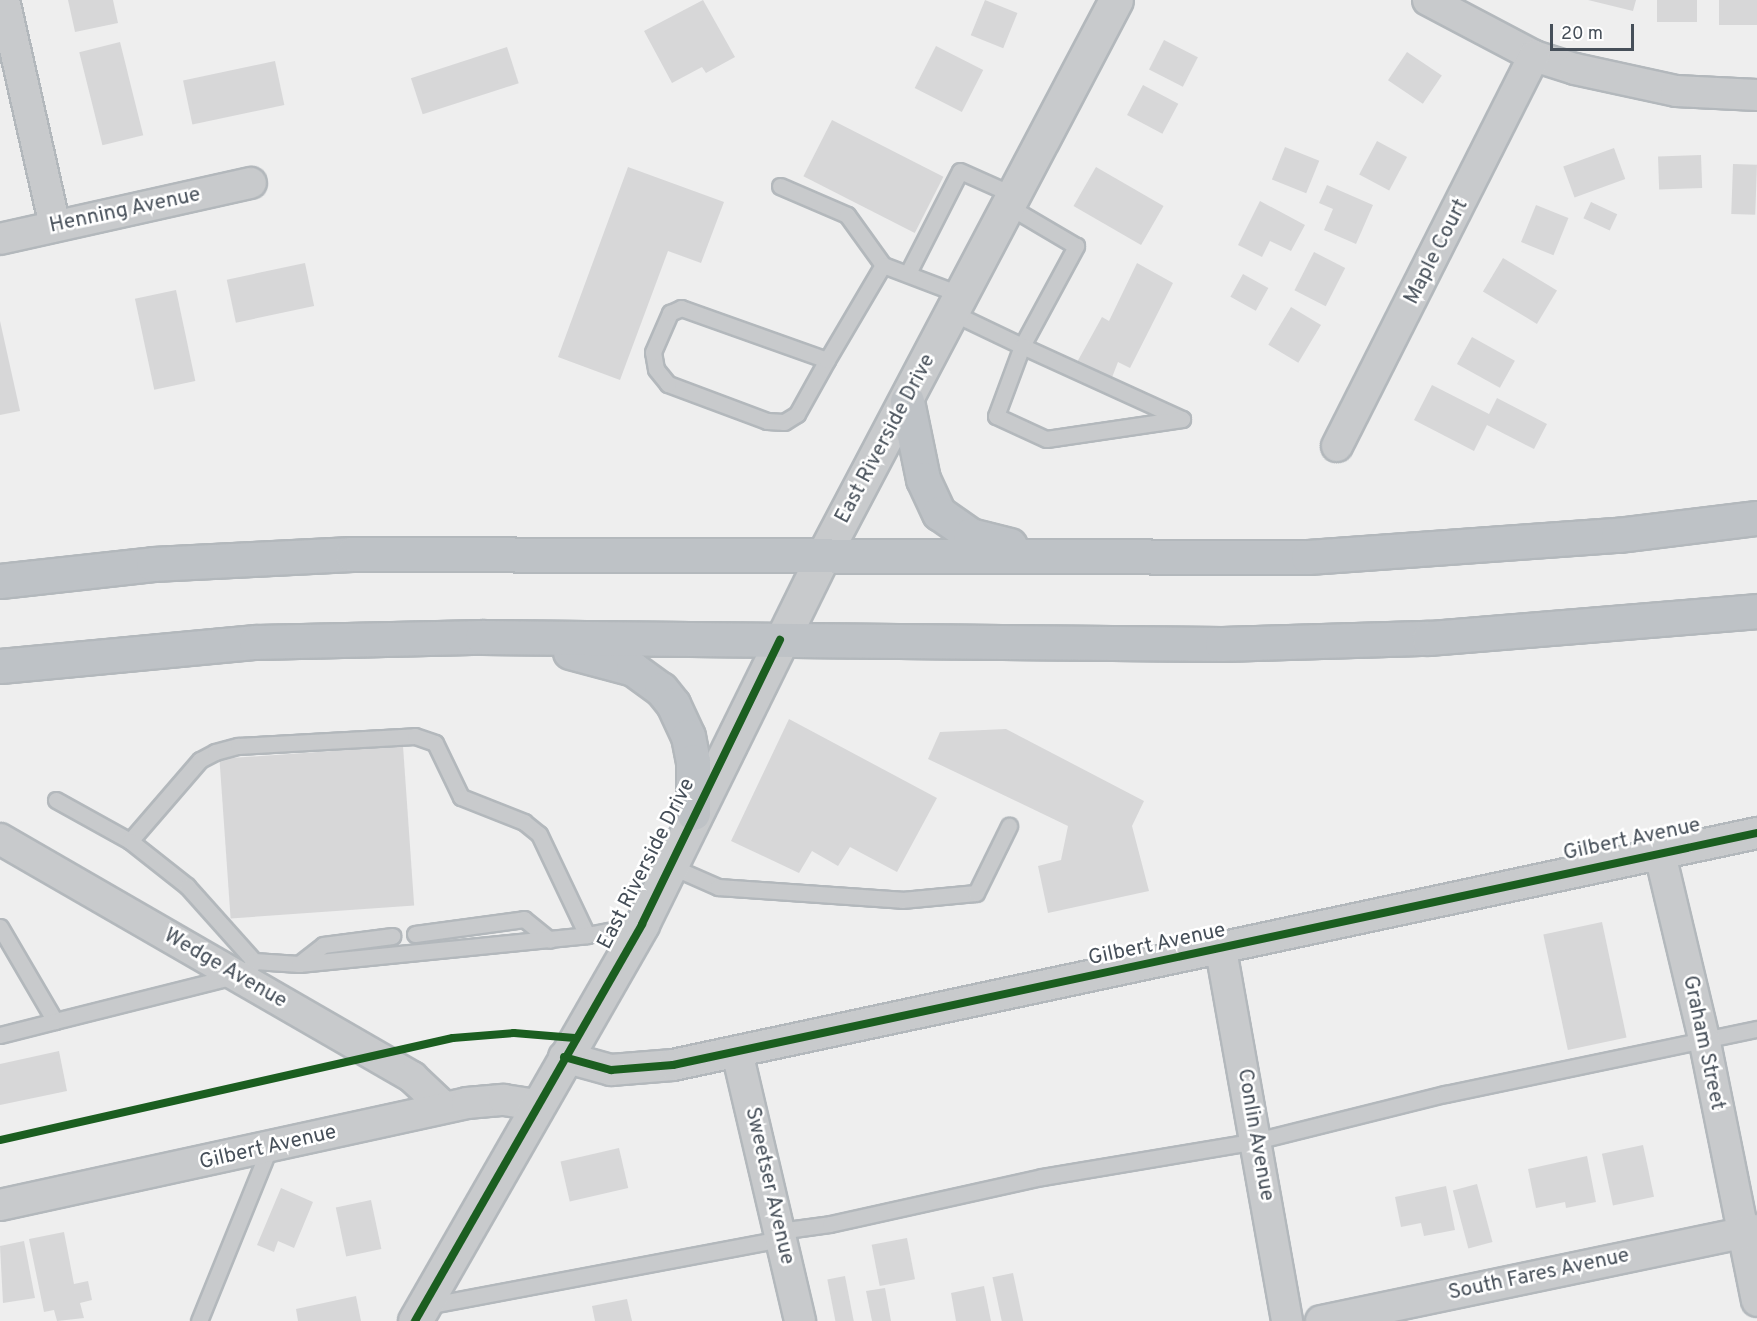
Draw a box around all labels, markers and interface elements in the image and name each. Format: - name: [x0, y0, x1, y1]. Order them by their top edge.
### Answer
- scale bar: [1553, 12, 1637, 50]
- text: 20 m: [1561, 23, 1603, 46]
- street label: Henning Avenue: [47, 183, 203, 239]
- street label: Maple Court: [1400, 195, 1474, 309]
- street label: East Riverside Drive: [831, 350, 941, 528]
- street label: East Riverside Drive: [593, 774, 701, 954]
- street label: Gilbert Avenue: [1561, 813, 1703, 867]
- street label: Gilbert Avenue: [1086, 918, 1228, 972]
- street label: Wedge Avenue: [159, 923, 291, 1015]
- street label: Graham Street: [1676, 973, 1730, 1113]
- street label: Conlin Avenue: [1231, 1066, 1279, 1204]
- street label: Sweetser Avenue: [739, 1104, 799, 1268]
- street label: Gilbert Avenue: [197, 1120, 339, 1176]
- street label: South Fares Avenue: [1446, 1243, 1632, 1307]

